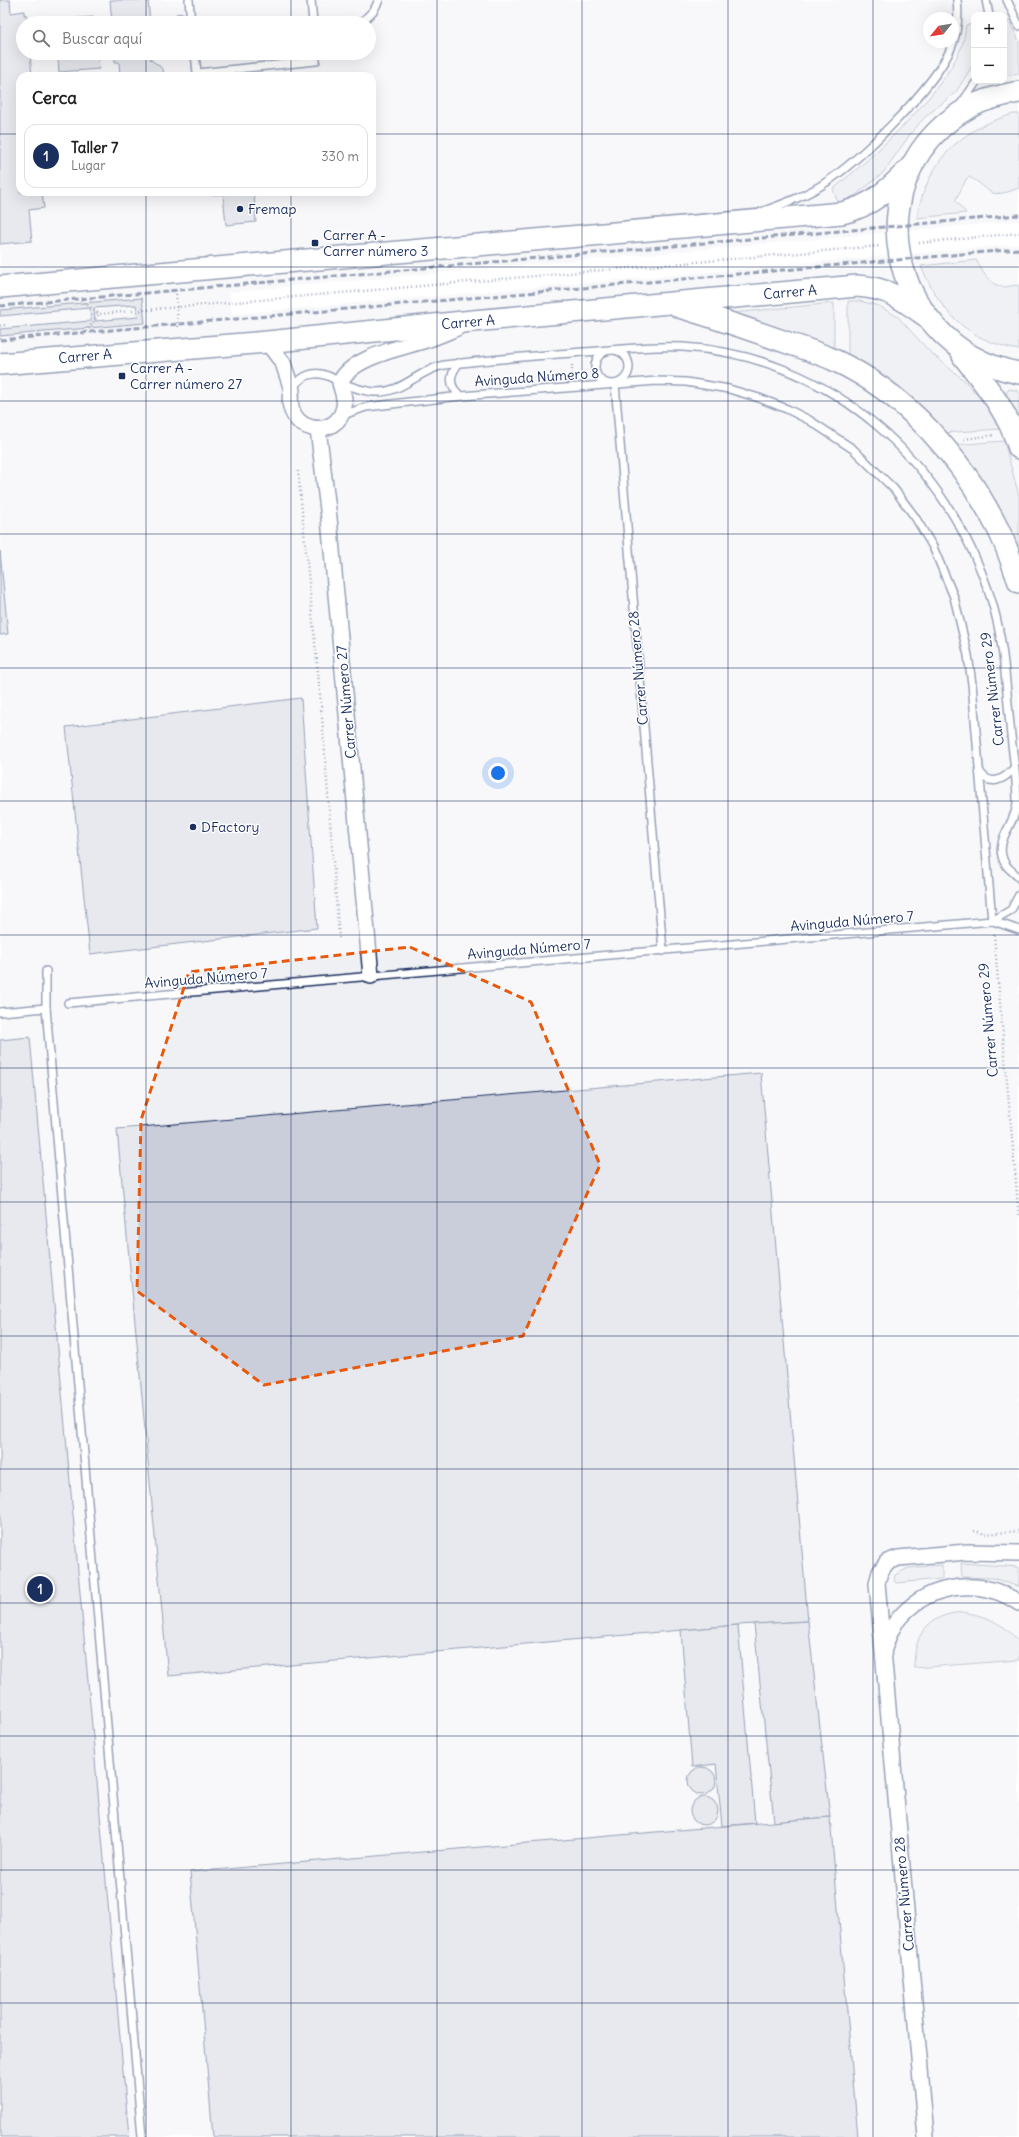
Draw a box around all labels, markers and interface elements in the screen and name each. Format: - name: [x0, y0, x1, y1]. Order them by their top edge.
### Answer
- north arrow: [923, 12, 959, 48]
- map controls: [971, 12, 1007, 84]
- button: +: [971, 12, 1007, 48]
- search box: [16, 16, 376, 60]
- icon: search: [30, 27, 52, 49]
- text: Buscar aquí: [62, 29, 142, 48]
- button: −: [971, 48, 1007, 84]
- text: Cerca: [32, 87, 77, 109]
- text: Taller 7: [71, 138, 118, 157]
- text: 1: [43, 148, 49, 165]
- text: 330 m: [321, 148, 359, 165]
- text: Lugar: [71, 157, 105, 174]
- place label: Fremap: [248, 200, 296, 218]
- marker: Fremap: [235, 204, 245, 214]
- place label: Carrer A - Carrer número 3: [323, 226, 429, 260]
- marker: Carrer A - Carrer número 3: [310, 238, 320, 248]
- street label: Carrer A: [762, 281, 818, 303]
- street label: Carrer A: [440, 311, 496, 333]
- street label: Carrer A: [57, 345, 113, 367]
- place label: Carrer A - Carrer número 27: [130, 359, 242, 393]
- street label: Avinguda Número 8: [474, 364, 600, 390]
- marker: Carrer A - Carrer número 27: [117, 371, 127, 381]
- street label: Carrer Número 28: [624, 610, 652, 726]
- street label: Carrer Número 29: [976, 631, 1008, 747]
- street label: Carrer Número 27: [332, 645, 360, 759]
- your location: [488, 763, 508, 783]
- place label: DFactory: [201, 818, 260, 836]
- marker: DFactory: [188, 822, 198, 832]
- street label: Avinguda Número 7: [790, 907, 915, 935]
- street label: Avinguda Número 7: [467, 935, 592, 963]
- street label: Carrer Número 29: [974, 962, 1002, 1078]
- street label: Avinguda Número 7: [144, 964, 269, 992]
- pin: 1: [27, 1574, 53, 1604]
- street label: Carrer Número 28: [890, 1836, 918, 1952]

